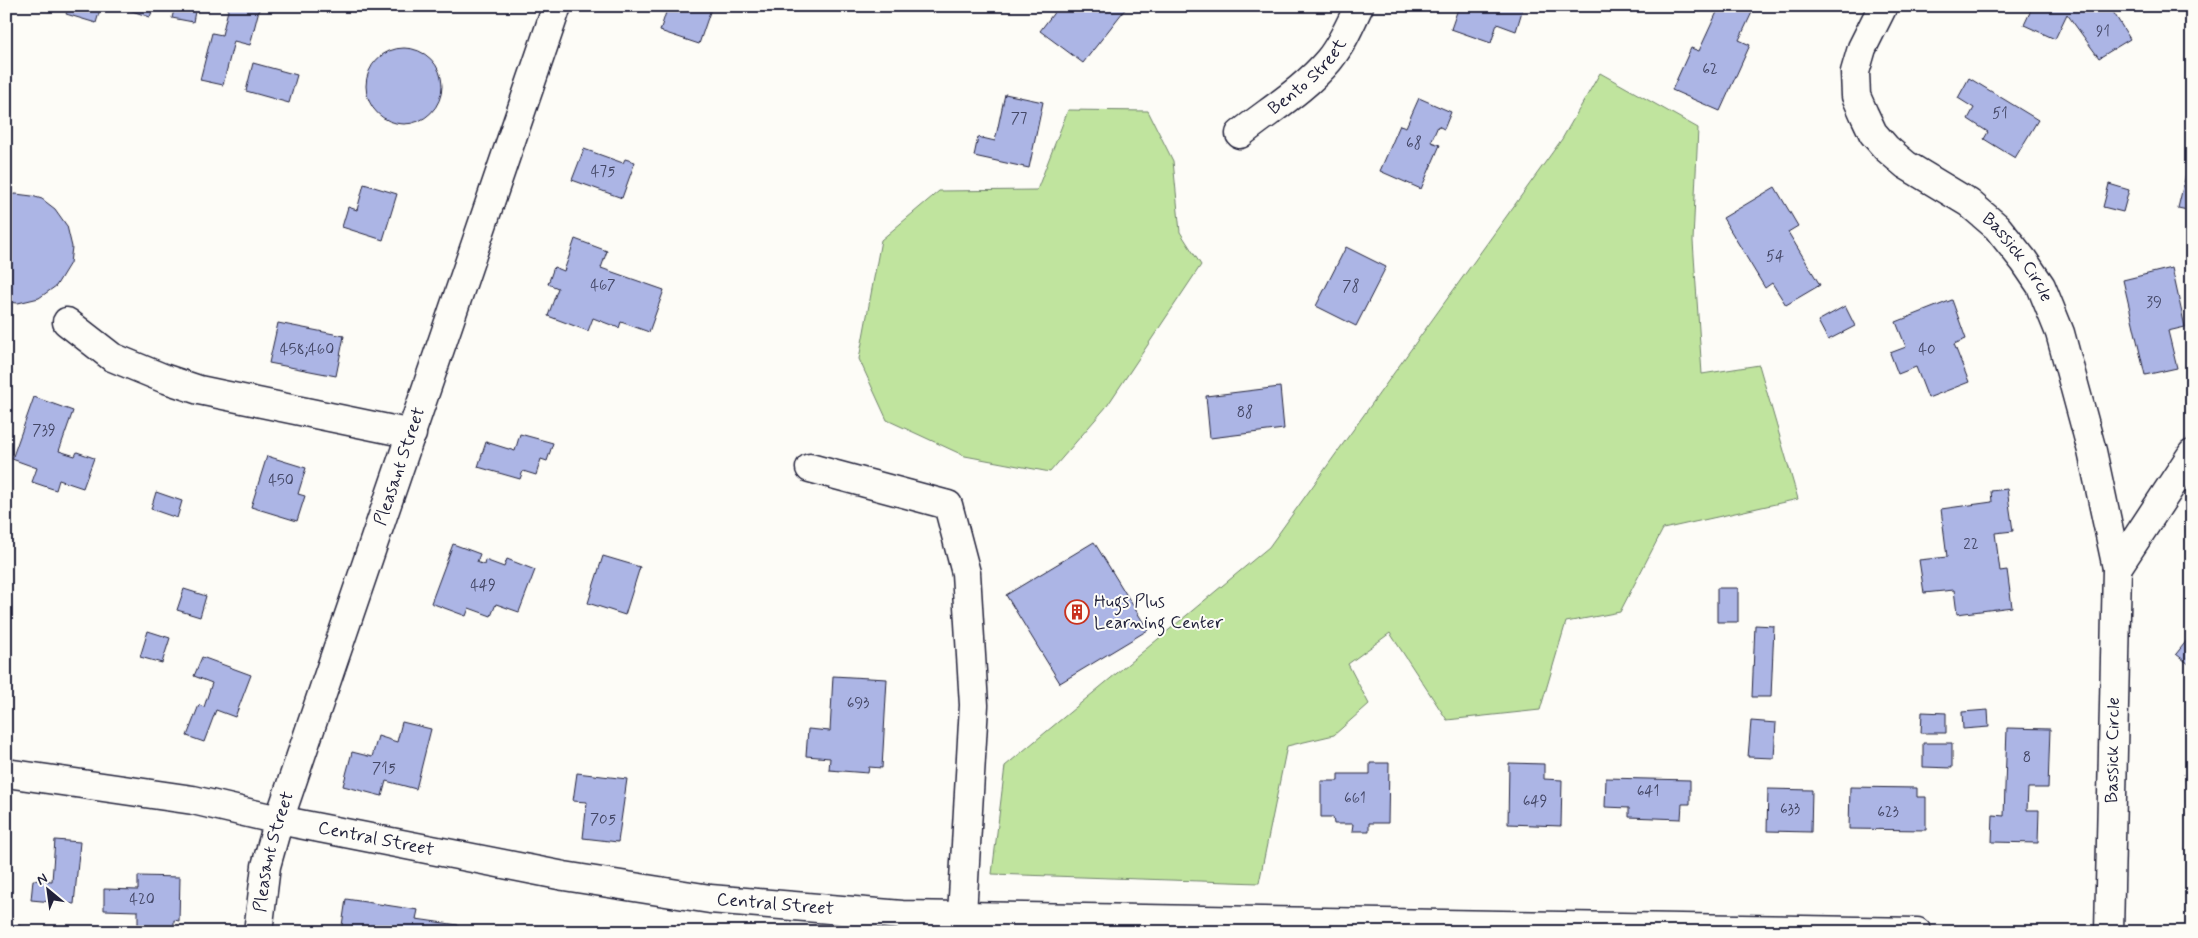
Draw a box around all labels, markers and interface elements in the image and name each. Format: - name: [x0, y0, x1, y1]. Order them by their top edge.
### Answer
- house number: 91: [2096, 22, 2110, 42]
- street label: Bento Street: [1263, 34, 1353, 121]
- house number: 62: [1702, 60, 1718, 80]
- house number: 51: [1992, 104, 2008, 124]
- house number: 77: [1011, 109, 1028, 129]
- house number: 68: [1406, 134, 1422, 154]
- house number: 475: [591, 162, 615, 182]
- street label: Bassick Circle: [1977, 207, 2058, 306]
- house number: 54: [1766, 247, 1784, 267]
- house number: 467: [590, 276, 616, 296]
- house number: 78: [1342, 277, 1360, 297]
- house number: 39: [2146, 293, 2162, 313]
- house number: 458;460: [280, 340, 334, 360]
- house number: 40: [1918, 340, 1936, 360]
- house number: 88: [1237, 403, 1253, 423]
- street label: Pleasant Street: [368, 404, 431, 529]
- house number: 739: [32, 421, 56, 441]
- house number: 450: [268, 471, 294, 491]
- house number: 22: [1963, 535, 1979, 555]
- house number: 449: [470, 576, 496, 596]
- place label: Hugs Plus Learning Center: [1094, 590, 1224, 637]
- building icon: Hugs Plus Learning Center: [1064, 599, 1090, 625]
- house number: 693: [847, 694, 869, 714]
- street label: Bassick Circle: [2100, 697, 2126, 803]
- house number: 8: [2023, 748, 2031, 768]
- house number: 715: [372, 759, 396, 779]
- house number: 641: [1637, 782, 1659, 802]
- street label: Pleasant Street: [249, 788, 300, 914]
- house number: 661: [1344, 789, 1366, 809]
- house number: 649: [1523, 792, 1547, 812]
- house number: 633: [1780, 800, 1800, 820]
- house number: 623: [1877, 803, 1899, 823]
- house number: 705: [590, 810, 616, 830]
- street label: Central Street: [316, 816, 436, 862]
- north arrow: [22, 866, 72, 916]
- text: N: [34, 869, 51, 890]
- street label: Central Street: [716, 888, 835, 921]
- house number: 420: [129, 890, 155, 910]

